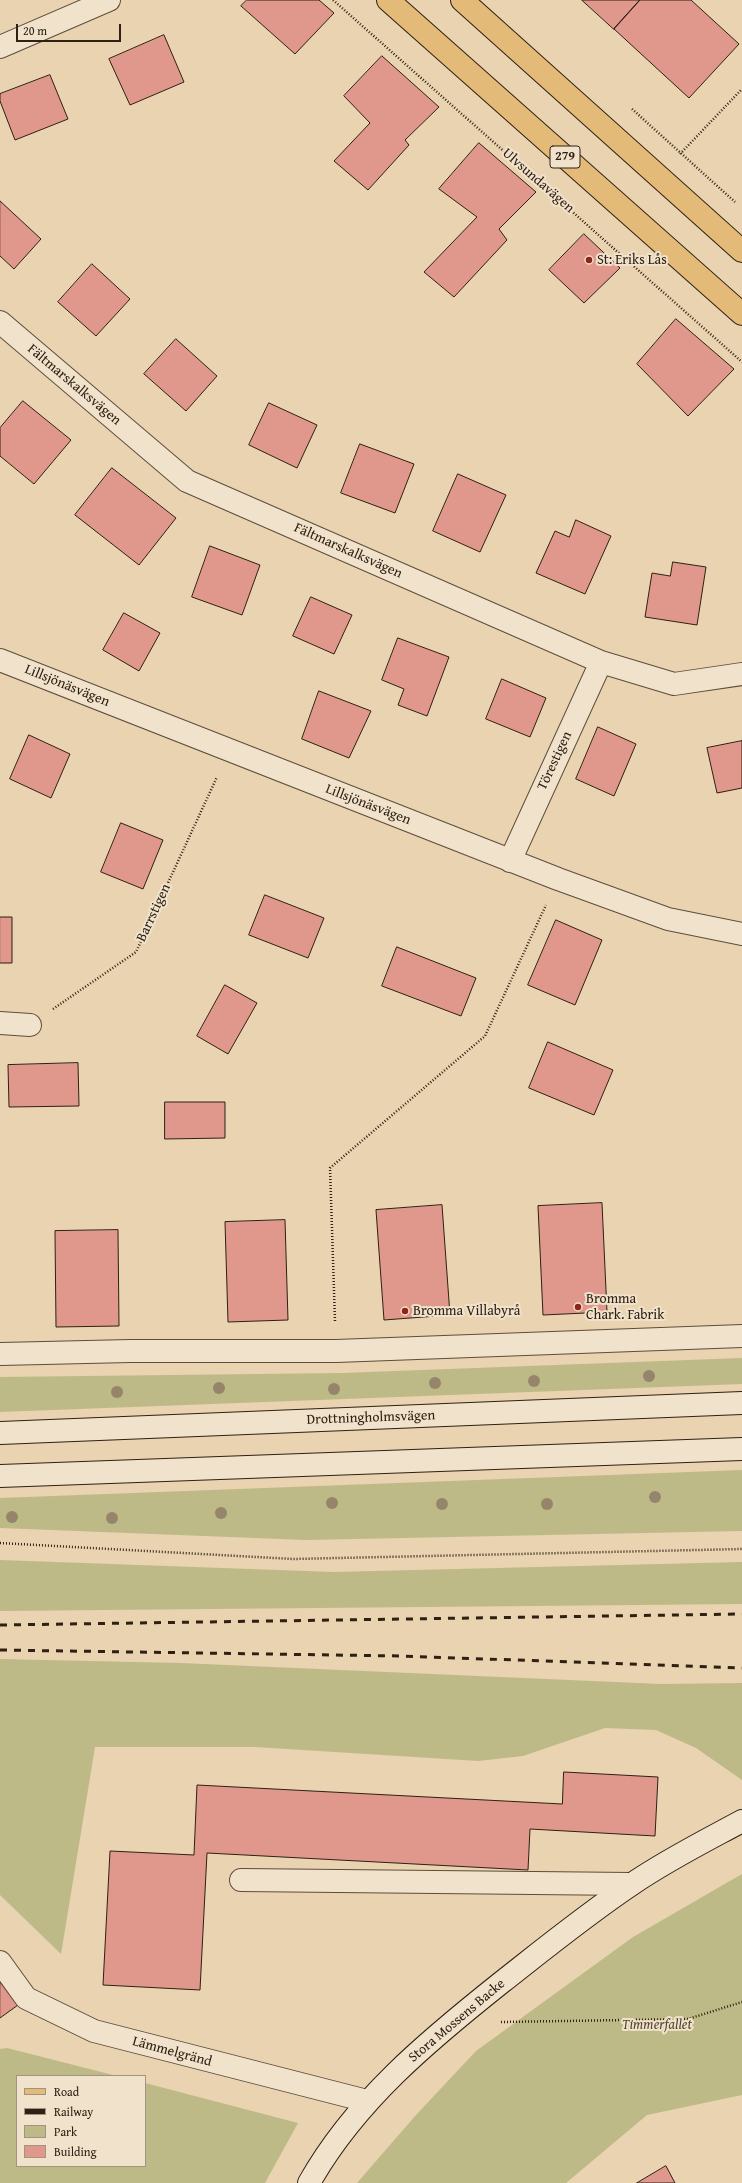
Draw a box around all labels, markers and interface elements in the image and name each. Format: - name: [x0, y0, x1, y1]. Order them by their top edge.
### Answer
- scale bar: [18, 16, 123, 42]
- text: 20 m: [23, 22, 47, 39]
- street label: Ulvsundavägen: [499, 145, 577, 217]
- road number: 279: [550, 146, 580, 168]
- place label: St: Eriks Lås: [597, 252, 667, 268]
- marker: St: Eriks Lås: [584, 255, 594, 265]
- street label: Fältmarskalksvägen: [24, 341, 124, 429]
- street label: Fältmarskalksvägen: [291, 520, 405, 582]
- street label: Lillsjönäsvägen: [22, 661, 112, 711]
- street label: Törestigen: [534, 729, 576, 793]
- street label: Lillsjönäsvägen: [323, 781, 413, 829]
- street label: Barrstigen: [133, 881, 175, 945]
- place label: Bromma Chark. Fabrik: [586, 1291, 664, 1324]
- marker: Bromma Chark. Fabrik: [573, 1302, 583, 1312]
- place label: Bromma Villabyrå: [413, 1303, 520, 1319]
- marker: Bromma Villabyrå: [400, 1306, 410, 1316]
- street label: Drottningholmsvägen: [306, 1407, 436, 1429]
- street label: Stora Mossens Backe: [405, 1976, 509, 2066]
- park label: Timmerfallet: [622, 2017, 692, 2033]
- street label: Lämmelgränd: [130, 2033, 214, 2071]
- legend: [16, 2075, 146, 2167]
- text: Road: [54, 2083, 79, 2100]
- text: Railway: [54, 2103, 93, 2120]
- text: Park: [54, 2123, 77, 2140]
- text: Building: [54, 2143, 97, 2160]

